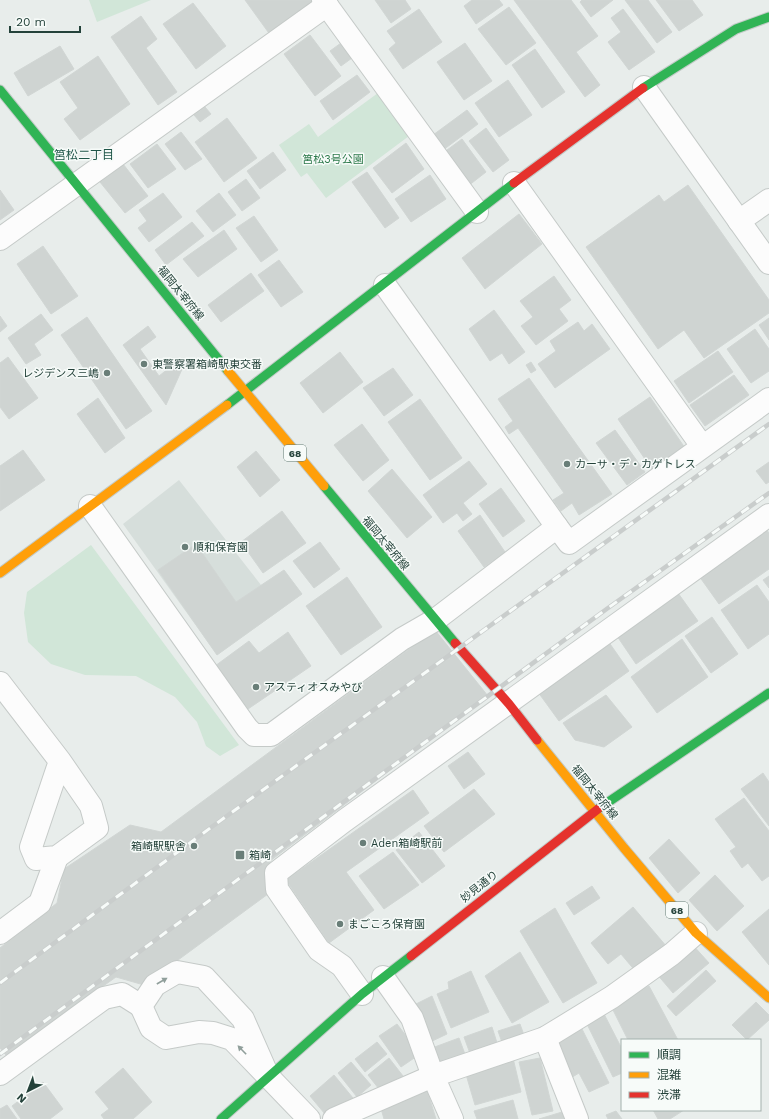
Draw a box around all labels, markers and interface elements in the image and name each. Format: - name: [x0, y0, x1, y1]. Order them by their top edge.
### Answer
- scale bar: [10, 8, 80, 34]
- text: 20 m: [16, 15, 46, 29]
- district label: 筥松二丁目: [54, 148, 114, 162]
- park label: 筥松3号公園: [302, 153, 364, 166]
- street label: 福岡太宰府線: [155, 264, 206, 323]
- place label: 東警察署箱崎駅東交番: [152, 358, 262, 371]
- marker: 東警察署箱崎駅東交番: [139, 359, 149, 369]
- place label: レジデンス三嶋: [22, 367, 99, 380]
- marker: レジデンス三嶋: [102, 368, 112, 378]
- road number: 68: [284, 445, 306, 461]
- place label: カーサ・デ・カゲトレス: [575, 458, 696, 471]
- marker: カーサ・デ・カゲトレス: [562, 459, 572, 469]
- street label: 福岡太宰府線: [359, 514, 412, 573]
- place label: 順和保育園: [193, 541, 248, 554]
- marker: 順和保育園: [180, 542, 190, 552]
- place label: アスティオスみやび: [264, 681, 362, 694]
- marker: アスティオスみやび: [251, 682, 261, 692]
- street label: 福岡太宰府線: [569, 763, 620, 822]
- place label: Aden箱崎駅前: [371, 837, 442, 850]
- marker: Aden箱崎駅前: [358, 838, 368, 848]
- place label: 箱崎駅駅舎: [131, 840, 186, 853]
- marker: 箱崎駅駅舎: [189, 841, 199, 851]
- marker: 箱崎: [234, 849, 246, 861]
- place label: 箱崎: [249, 849, 271, 862]
- street label: 妙見通り: [458, 868, 501, 905]
- road number: 68: [666, 902, 688, 918]
- place label: まごころ保育園: [348, 918, 425, 931]
- marker: まごころ保育園: [335, 919, 345, 929]
- one-way arrow: [156, 977, 168, 984]
- legend: [621, 1039, 761, 1111]
- one-way arrow: [238, 1045, 247, 1054]
- text: 順調: [657, 1048, 681, 1062]
- text: 混雑: [657, 1068, 681, 1082]
- north arrow: [8, 1071, 48, 1111]
- text: 渋滞: [657, 1088, 681, 1102]
- text: N: [14, 1091, 29, 1106]

